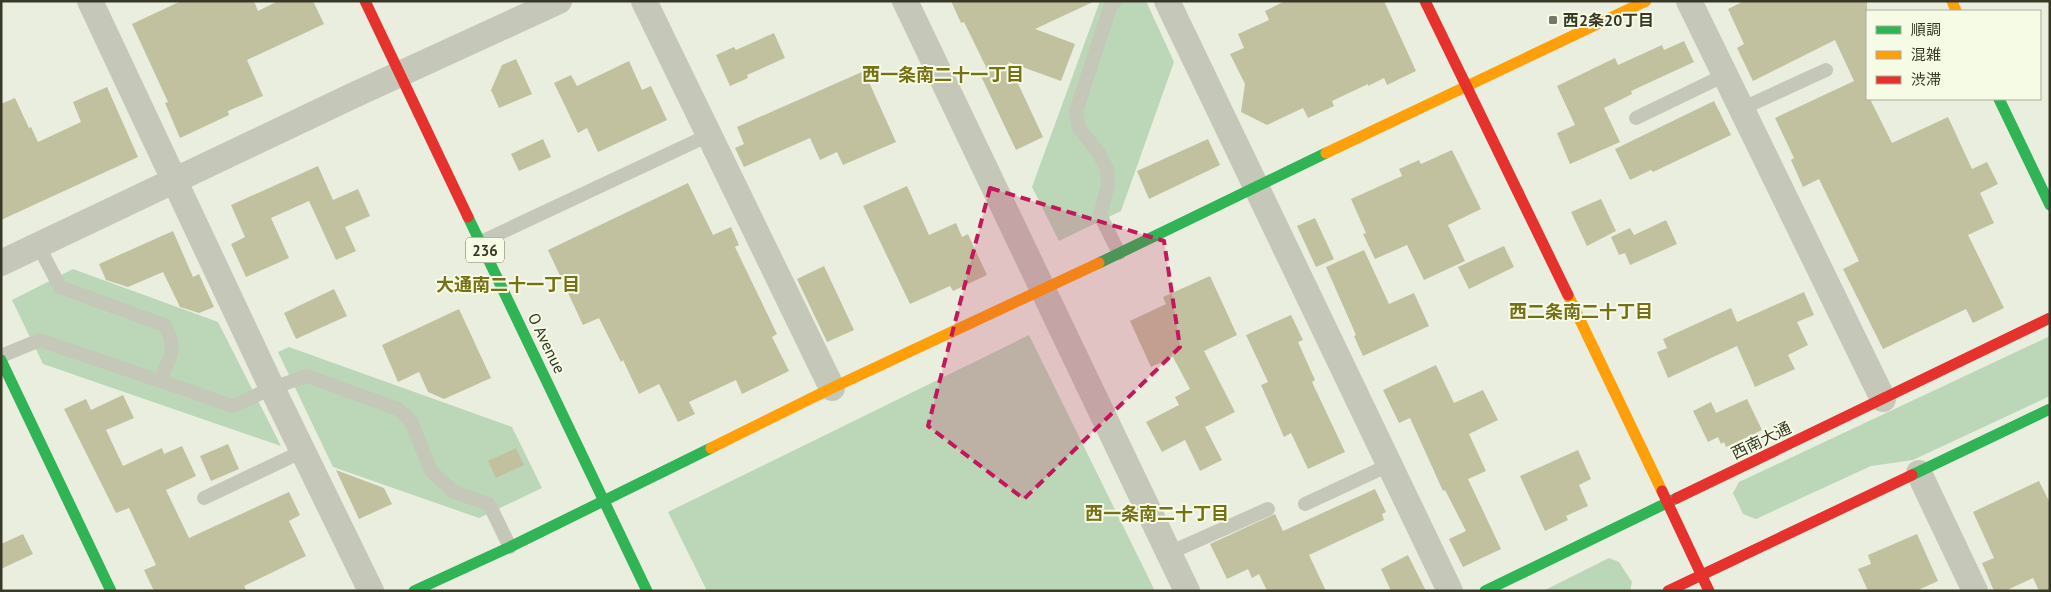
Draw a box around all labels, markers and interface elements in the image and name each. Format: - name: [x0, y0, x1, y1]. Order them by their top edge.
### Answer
- place label: 西2条20丁目: [1563, 10, 1654, 30]
- legend: [1866, 10, 2041, 100]
- marker: 西2条20丁目: [1547, 14, 1559, 26]
- text: 順調: [1911, 20, 1941, 39]
- text: 混雑: [1911, 45, 1941, 64]
- district label: 西一条南二十一丁目: [862, 63, 1024, 86]
- text: 渋滞: [1911, 70, 1941, 89]
- road number: 236: [466, 238, 504, 262]
- district label: 大通南二十一丁目: [436, 273, 580, 296]
- district label: 西二条南二十丁目: [1509, 300, 1653, 323]
- street label: O Avenue: [524, 310, 570, 376]
- street label: 西南大通: [1728, 417, 1794, 463]
- district label: 西一条南二十丁目: [1085, 502, 1229, 525]

